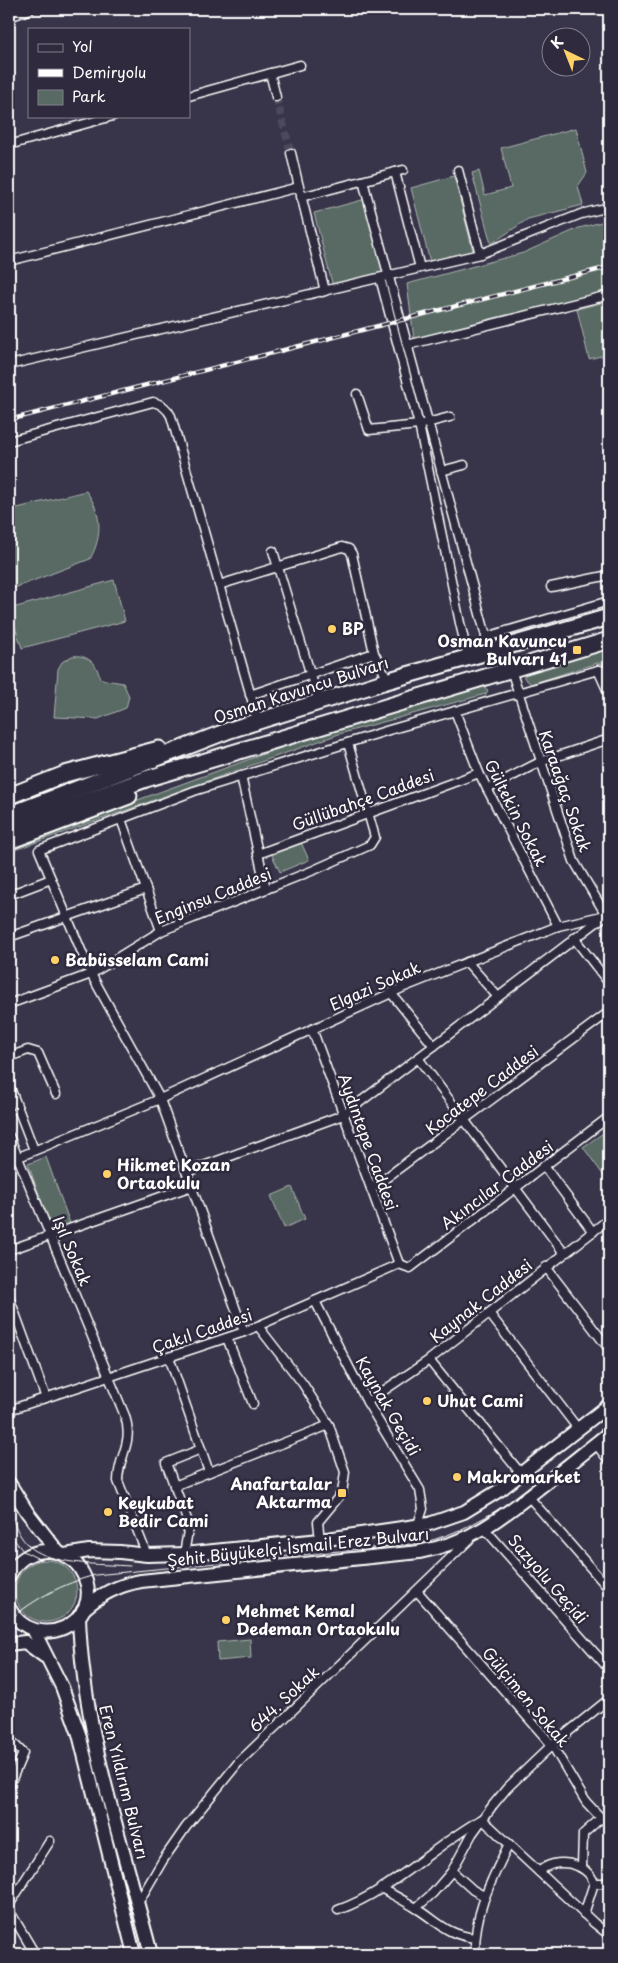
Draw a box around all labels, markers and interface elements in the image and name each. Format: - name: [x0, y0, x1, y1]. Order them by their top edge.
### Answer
- legend: [28, 28, 190, 118]
- north arrow: [540, 28, 590, 78]
- text: K: [546, 31, 568, 53]
- text: Yol: [72, 34, 93, 57]
- text: Demiryolu: [72, 60, 146, 83]
- text: Park: [72, 84, 106, 107]
- place label: BP: [342, 616, 364, 640]
- marker: BP: [326, 623, 338, 635]
- place label: Osman Kavuncu Bulvarı 41: [438, 628, 567, 670]
- marker: Osman Kavuncu Bulvarı 41: [571, 644, 583, 656]
- street label: Osman Kavuncu Bulvarı: [210, 649, 391, 729]
- street label: Karaağaç Sokak: [534, 726, 598, 855]
- street label: Gültekin Sokak: [480, 755, 554, 870]
- street label: Güllübahçe Caddesi: [288, 762, 437, 836]
- street label: Enginsu Caddesi: [151, 861, 275, 929]
- place label: Babüsselam Cami: [65, 947, 209, 971]
- marker: Babüsselam Cami: [49, 954, 61, 966]
- street label: Elgazi Sokak: [325, 954, 424, 1016]
- street label: Kocatepe Caddesi: [420, 1039, 543, 1140]
- street label: Aydıntepe Caddesi: [333, 1070, 405, 1213]
- street label: Akıncılar Caddesi: [435, 1134, 558, 1235]
- place label: Hikmet Kozan Ortaokulu: [117, 1152, 230, 1194]
- marker: Hikmet Kozan Ortaokulu: [101, 1168, 113, 1180]
- street label: Işıl Sokak: [47, 1212, 98, 1289]
- street label: Kaynak Caddesi: [424, 1253, 537, 1348]
- street label: Çakıl Caddesi: [148, 1302, 255, 1358]
- street label: Kaynak Geçidi: [351, 1351, 427, 1460]
- place label: Uhut Cami: [437, 1388, 524, 1412]
- marker: Uhut Cami: [421, 1395, 433, 1407]
- place label: Makromarket: [467, 1464, 581, 1488]
- place label: Anafartalar Aktarma: [229, 1471, 333, 1513]
- marker: Makromarket: [451, 1471, 463, 1483]
- marker: Anafartalar Aktarma: [336, 1487, 348, 1499]
- place label: Keykubat Bedir Cami: [118, 1490, 209, 1532]
- marker: Keykubat Bedir Cami: [102, 1506, 114, 1518]
- street label: Şehit Büyükelçi İsmail Erez Bulvarı: [166, 1520, 430, 1572]
- street label: Sazyolu Geçidi: [503, 1528, 594, 1628]
- place label: Mehmet Kemal Dedeman Ortaokulu: [236, 1598, 400, 1640]
- marker: Mehmet Kemal Dedeman Ortaokulu: [220, 1614, 232, 1626]
- street label: Gülçimen Sokak: [478, 1641, 576, 1752]
- street label: 644. Sokak: [243, 1659, 324, 1737]
- street label: Eren Yıldırım Bulvarı: [94, 1702, 156, 1862]

